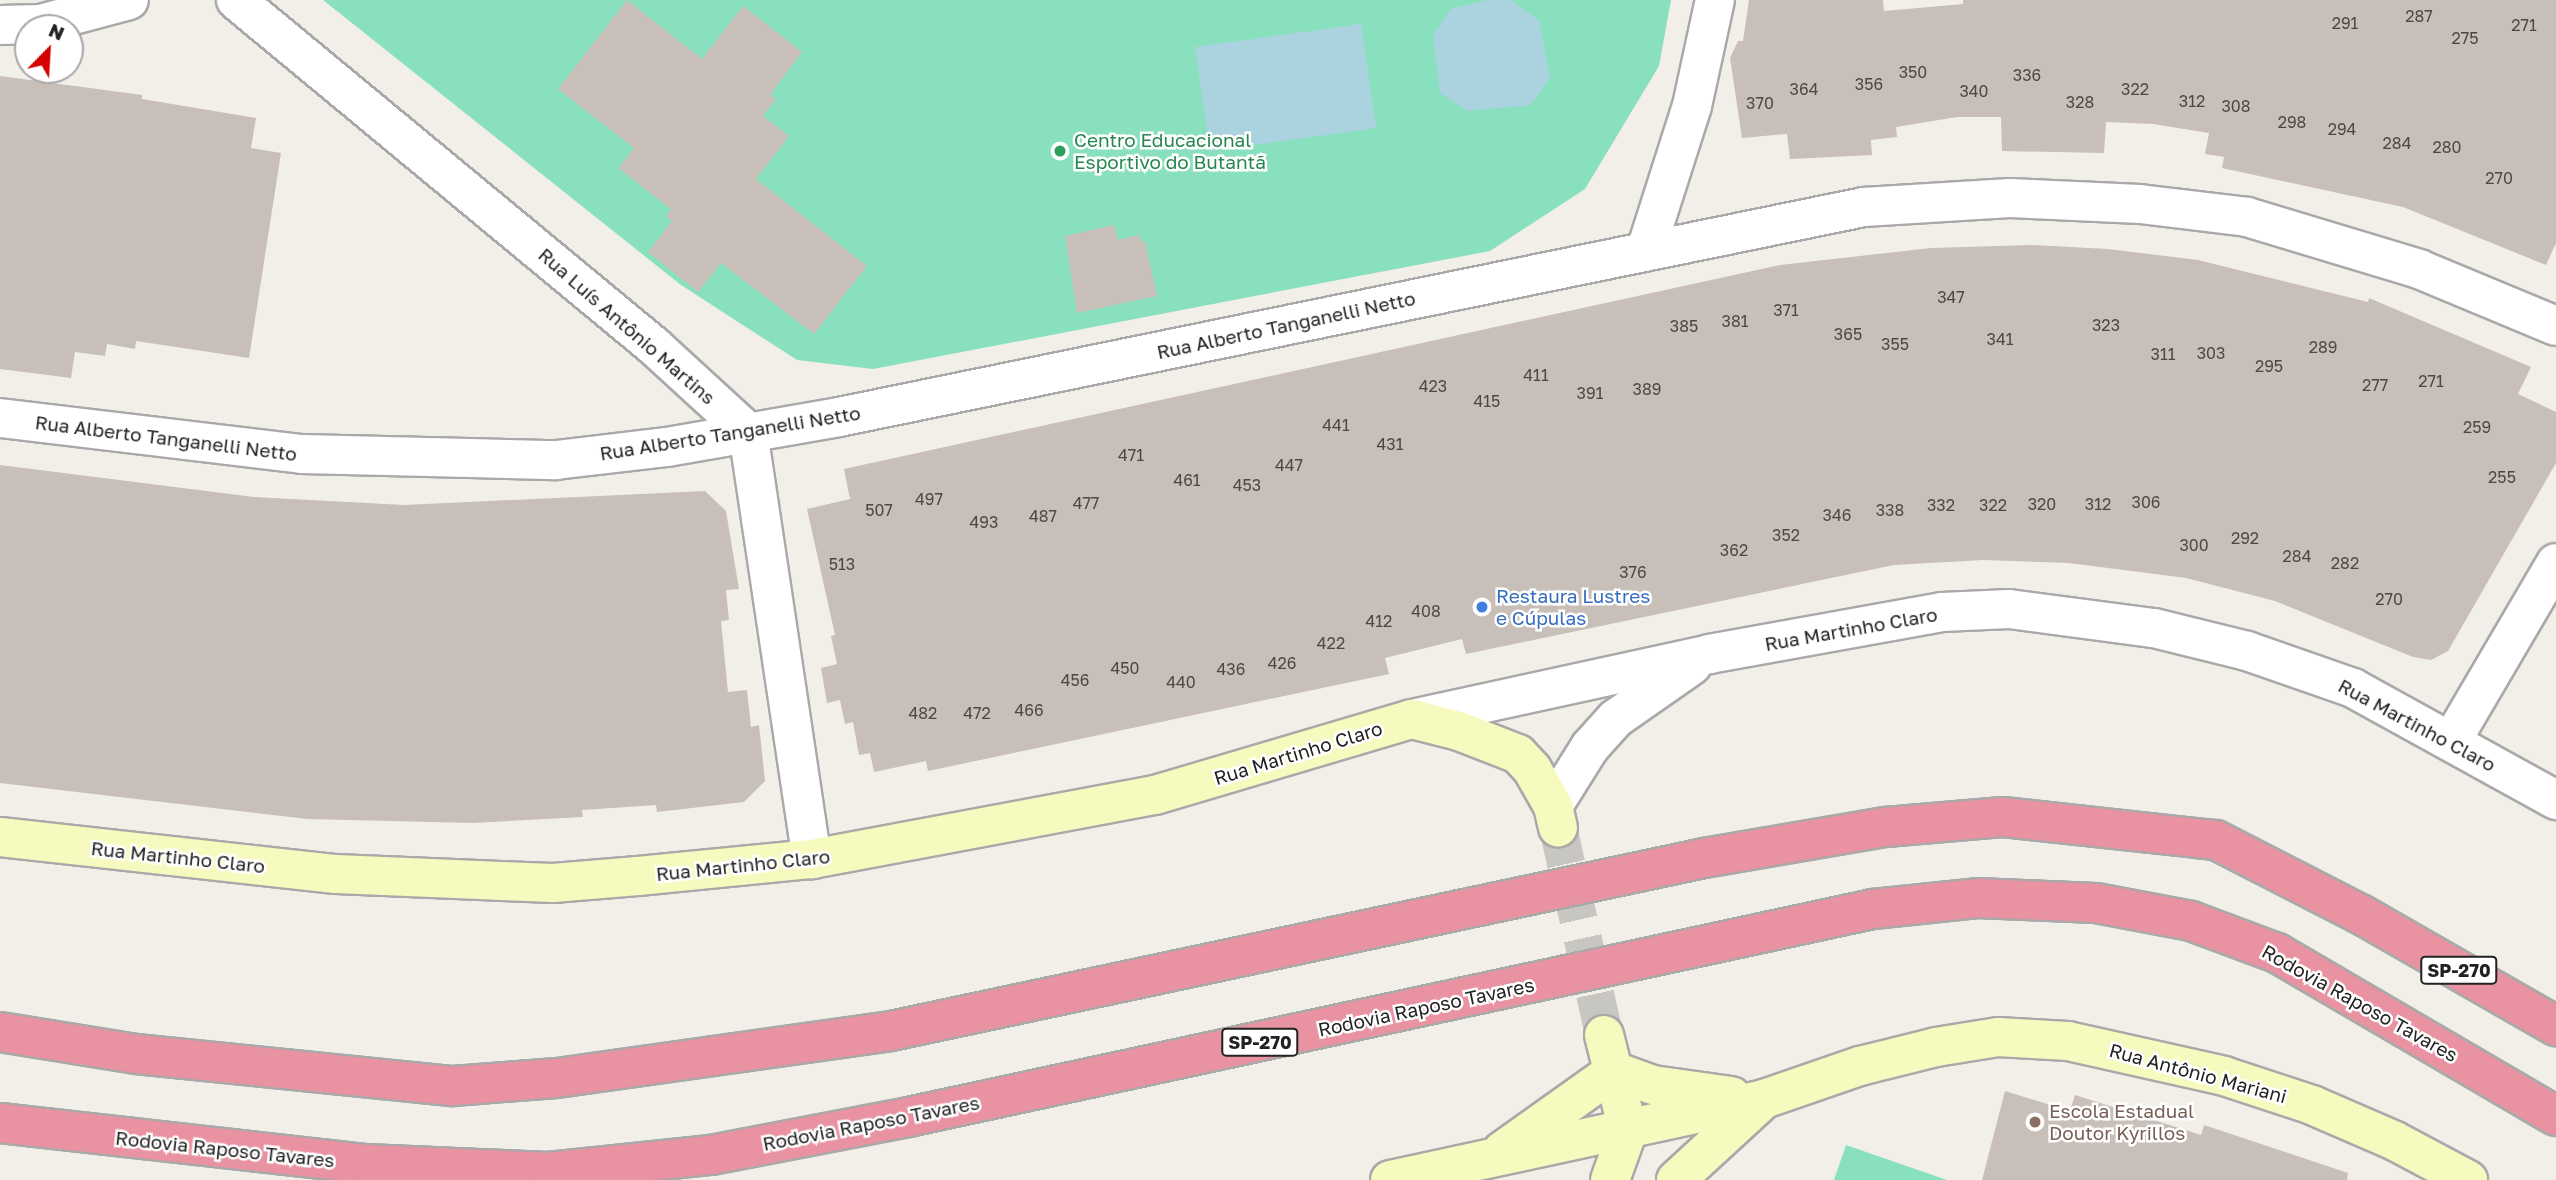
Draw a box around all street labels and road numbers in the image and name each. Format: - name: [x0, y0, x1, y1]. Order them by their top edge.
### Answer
- street label: Rua Luís Antônio Martins: [534, 243, 720, 409]
- street label: Rua Alberto Tanganelli Netto: [1155, 286, 1417, 364]
- street label: Rua Alberto Tanganelli Netto: [598, 401, 862, 465]
- street label: Rua Alberto Tanganelli Netto: [34, 411, 298, 465]
- street label: Rua Martinho Claro: [1763, 603, 1939, 655]
- street label: Rua Martinho Claro: [2334, 674, 2500, 776]
- street label: Rua Martinho Claro: [1211, 717, 1385, 789]
- street label: Rua Martinho Claro: [90, 837, 266, 877]
- street label: Rua Martinho Claro: [655, 845, 831, 885]
- street label: Rodovia Raposo Tavares: [2258, 940, 2462, 1066]
- road number: SP-270: [2419, 956, 2499, 985]
- street label: Rodovia Raposo Tavares: [1316, 973, 1536, 1041]
- road number: SP-270: [1220, 1028, 1300, 1056]
- street label: Rua Antônio Mariani: [2107, 1038, 2289, 1108]
- street label: Rodovia Raposo Tavares: [761, 1091, 981, 1155]
- street label: Rodovia Raposo Tavares: [114, 1126, 336, 1172]

